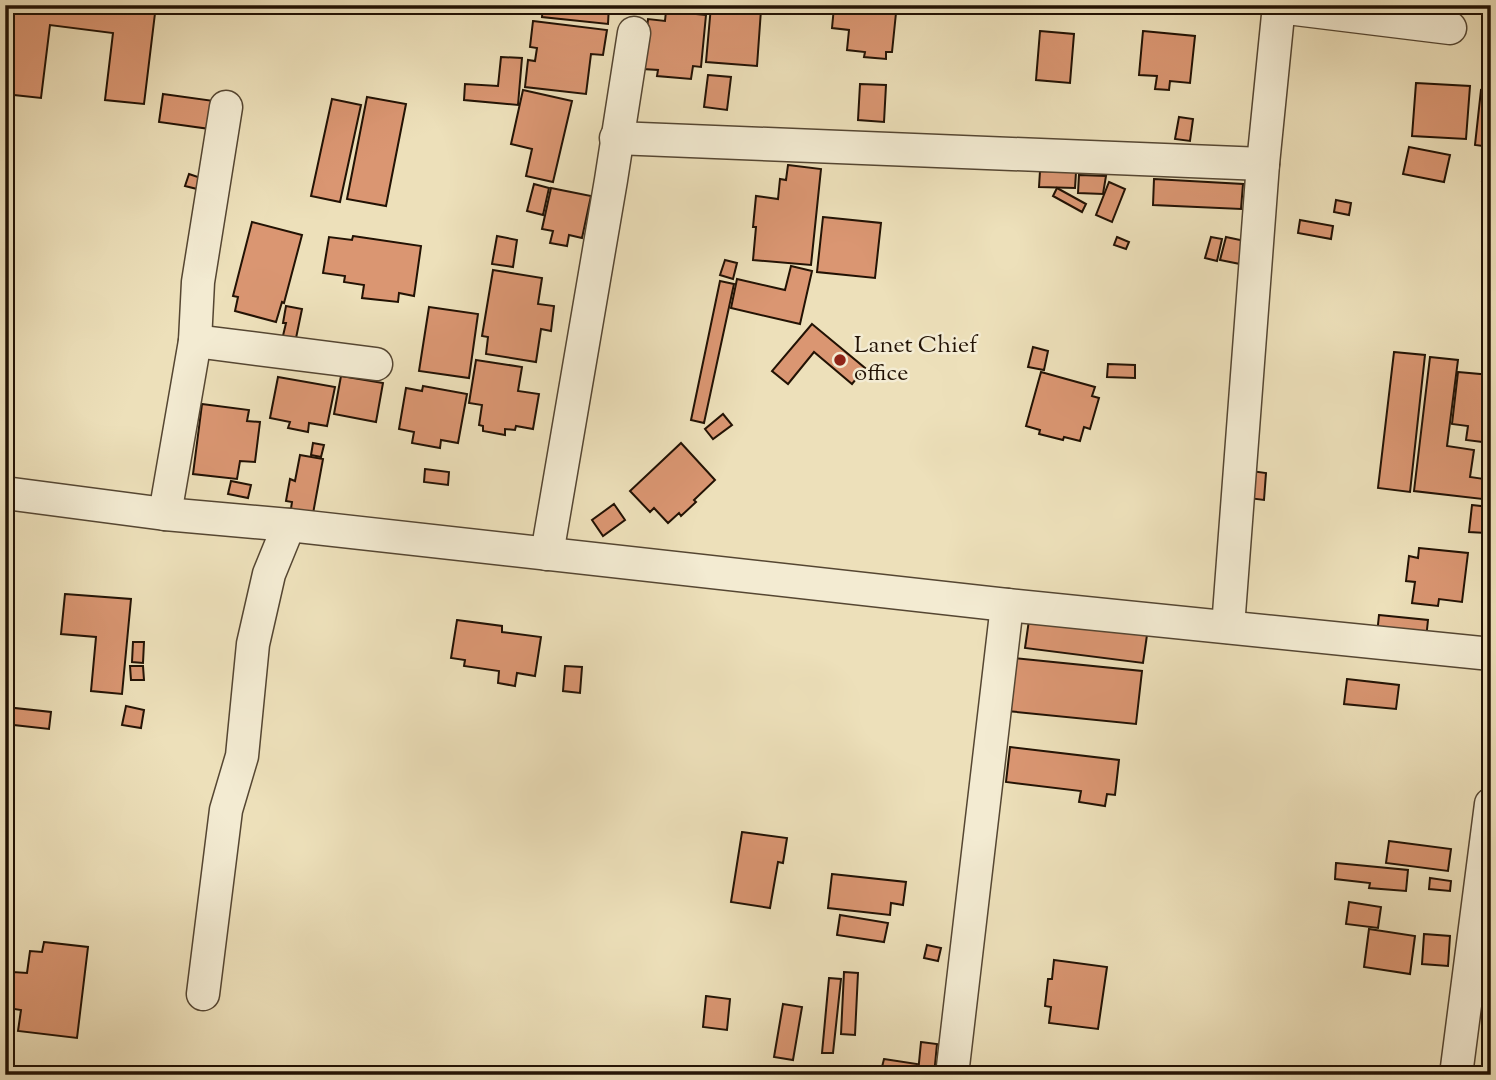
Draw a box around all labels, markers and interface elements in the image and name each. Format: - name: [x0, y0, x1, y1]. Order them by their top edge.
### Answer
- place label: Lanet Chief office: [854, 329, 979, 391]
- marker: Lanet Chief office: [832, 352, 848, 368]

